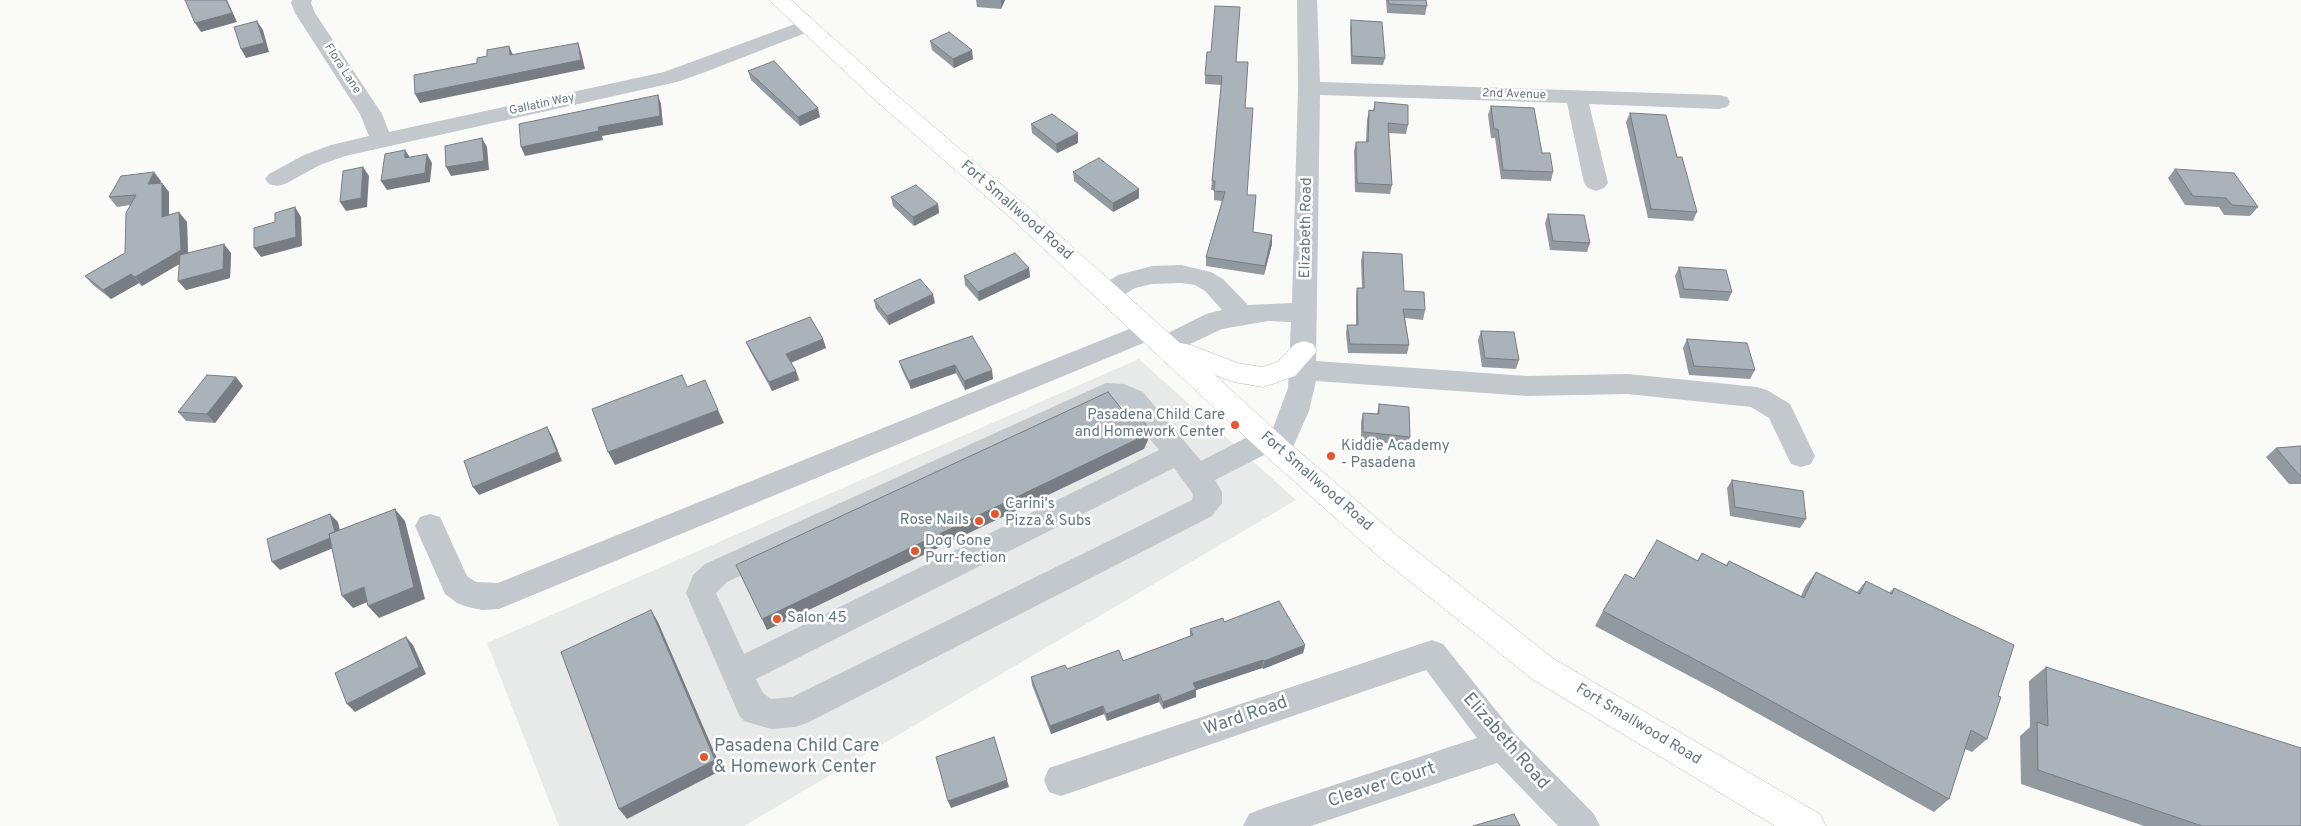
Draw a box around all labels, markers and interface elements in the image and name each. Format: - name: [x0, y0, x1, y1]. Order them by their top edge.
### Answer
- street label: Flora Lane: [321, 41, 363, 97]
- street label: 2nd Avenue: [1482, 87, 1546, 103]
- street label: Gallatin Way: [508, 91, 576, 119]
- street label: Fort Smallwood Road: [956, 157, 1076, 265]
- street label: Elizabeth Road: [1297, 177, 1317, 279]
- place label: Pasadena Child Care and Homework Center: [1075, 407, 1225, 442]
- marker: Pasadena Child Care and Homework Center: [1229, 419, 1241, 431]
- street label: Fort Smallwood Road: [1256, 428, 1376, 536]
- place label: Kiddie Academy - Pasadena: [1341, 438, 1450, 473]
- marker: Kiddie Academy - Pasadena: [1325, 450, 1337, 462]
- place label: Carini's Pizza & Subs: [1005, 496, 1091, 531]
- marker: Carini's Pizza & Subs: [989, 508, 1001, 520]
- place label: Rose Nails: [900, 512, 969, 530]
- marker: Rose Nails: [973, 515, 985, 527]
- place label: Dog Gone Purr-fection: [925, 533, 1006, 568]
- marker: Dog Gone Purr-fection: [909, 545, 921, 557]
- place label: Salon 45: [787, 610, 847, 628]
- marker: Salon 45: [771, 613, 783, 625]
- street label: Fort Smallwood Road: [1572, 681, 1704, 769]
- street label: Elizabeth Road: [1457, 689, 1553, 795]
- street label: Ward Road: [1201, 693, 1291, 741]
- place label: Pasadena Child Care & Homework Center: [714, 736, 879, 779]
- marker: Pasadena Child Care & Homework Center: [698, 751, 710, 763]
- street label: Cleaver Court: [1326, 758, 1438, 814]

